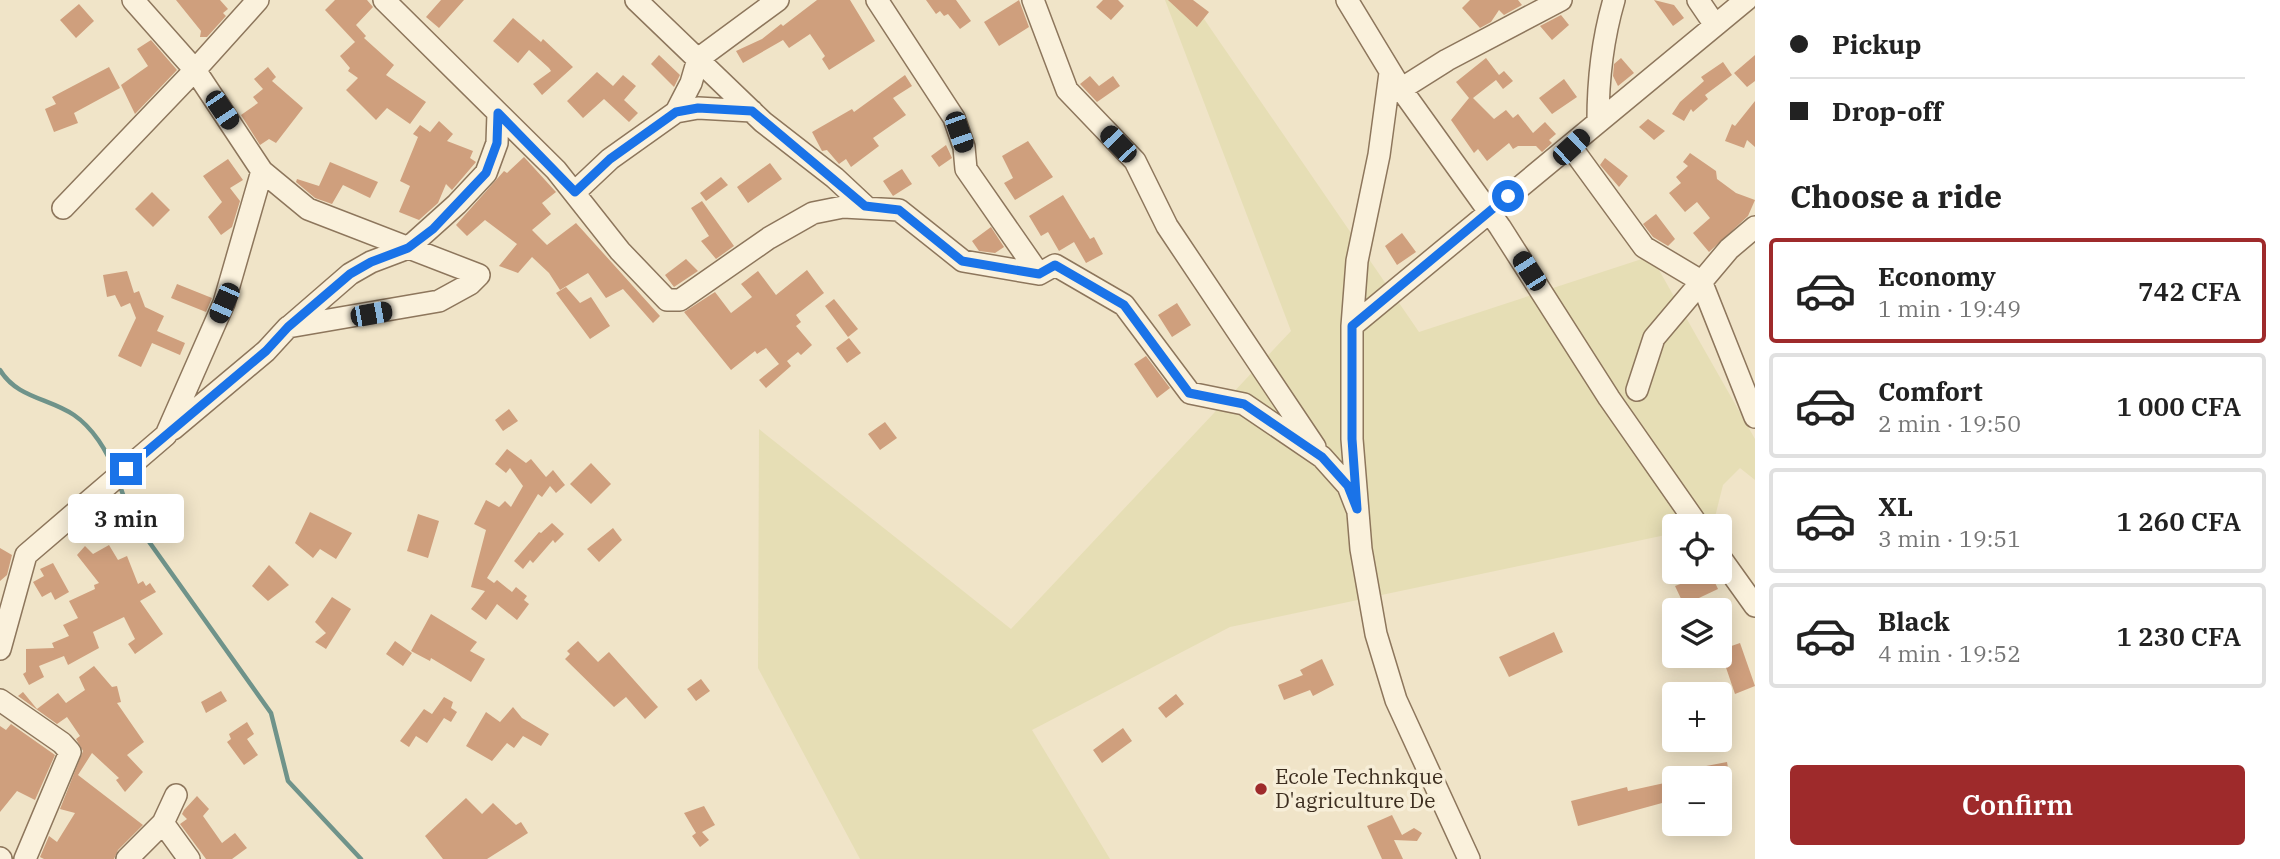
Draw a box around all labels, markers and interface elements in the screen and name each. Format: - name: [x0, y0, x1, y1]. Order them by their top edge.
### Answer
- text: Pickup: [1832, 27, 1922, 61]
- car: [202, 87, 243, 133]
- text: Drop-off: [1832, 94, 1943, 128]
- car: [943, 109, 976, 155]
- car: [1096, 122, 1141, 166]
- car: [1549, 125, 1594, 169]
- text: Choose a ride: [1790, 175, 2002, 217]
- route start: [1492, 180, 1524, 212]
- car: [1509, 248, 1550, 294]
- icon: car: [1794, 259, 1857, 322]
- text: Economy: [1878, 259, 1996, 293]
- text: 742 CFA: [2138, 274, 2241, 308]
- car: [206, 280, 243, 326]
- text: 1 min · 19:49: [1878, 293, 2021, 323]
- car: [349, 300, 394, 328]
- icon: car: [1794, 374, 1857, 437]
- text: Comfort: [1878, 374, 1983, 408]
- text: 1 000 CFA: [2116, 389, 2241, 423]
- text: 2 min · 19:50: [1878, 408, 2021, 438]
- route end: [110, 453, 142, 485]
- icon: car: [1794, 489, 1857, 552]
- text: XL: [1878, 489, 1913, 523]
- callout: 3 min: [68, 494, 184, 542]
- text: 3 min: [94, 503, 158, 533]
- text: 1 260 CFA: [2116, 504, 2241, 538]
- map controls: [1662, 514, 1732, 836]
- button: locate: [1662, 514, 1732, 584]
- text: 3 min · 19:51: [1878, 523, 2021, 553]
- button: layers: [1662, 598, 1732, 668]
- icon: car: [1794, 604, 1857, 667]
- text: Black: [1878, 604, 1950, 638]
- text: 1 230 CFA: [2116, 619, 2241, 653]
- text: 4 min · 19:52: [1878, 638, 2021, 668]
- button: +: [1662, 682, 1732, 752]
- place label: Ecole Technkque D'agriculture De: [1275, 762, 1443, 814]
- button: Confirm: [1790, 765, 2245, 845]
- button: −: [1662, 766, 1732, 836]
- marker: Ecole Technkque D'agriculture De: [1253, 781, 1269, 797]

